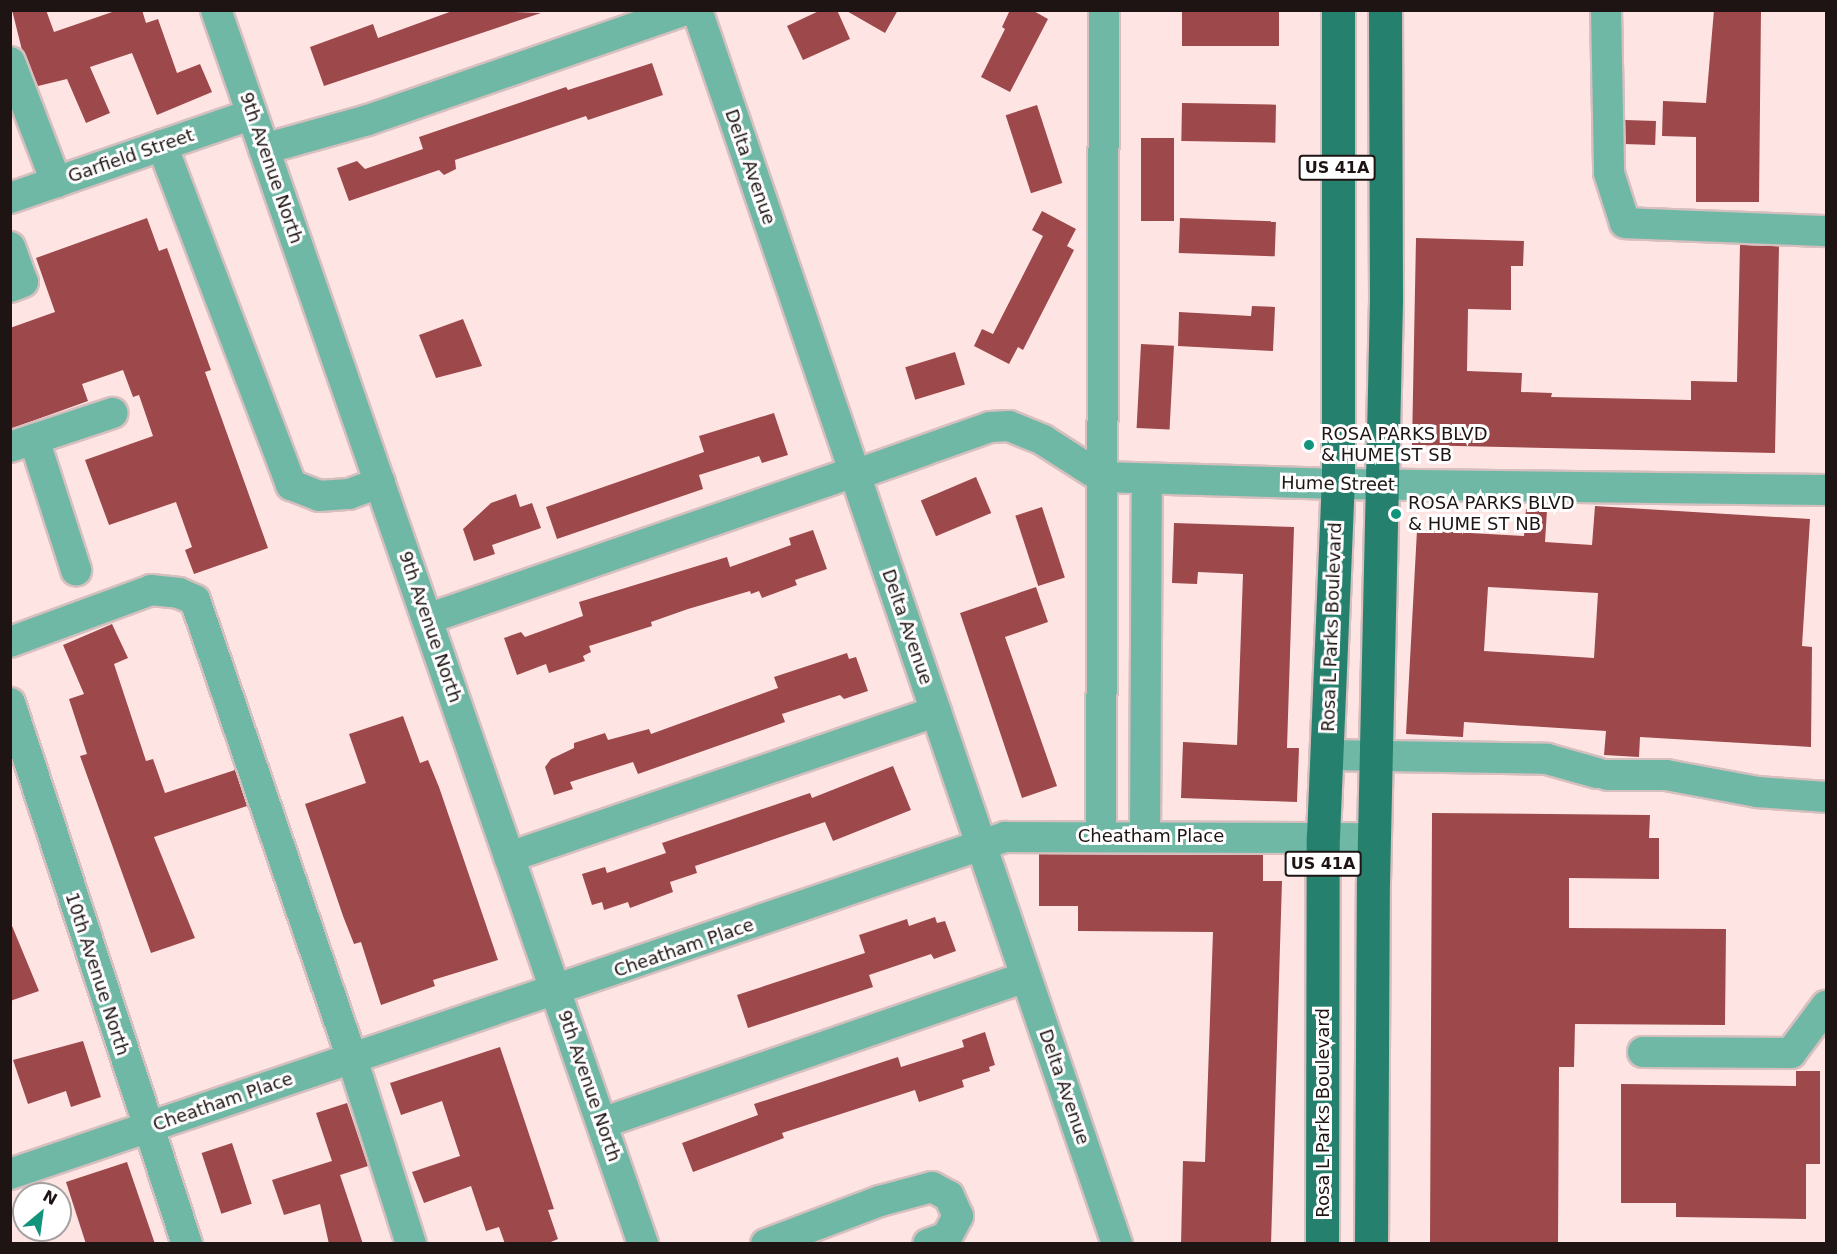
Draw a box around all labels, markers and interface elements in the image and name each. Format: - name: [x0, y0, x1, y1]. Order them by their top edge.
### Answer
- street label: 9th Avenue North: [235, 90, 307, 246]
- street label: Delta Avenue: [720, 106, 780, 228]
- street label: Garfield Street: [65, 124, 197, 188]
- road number: US 41A: [1298, 155, 1376, 181]
- place label: ROSA PARKS BLVD & HUME ST SB: [1321, 424, 1488, 466]
- marker: ROSA PARKS BLVD & HUME ST SB: [1302, 438, 1316, 452]
- street label: Hume Street: [1281, 472, 1395, 496]
- place label: ROSA PARKS BLVD & HUME ST NB: [1408, 493, 1575, 536]
- marker: ROSA PARKS BLVD & HUME ST NB: [1389, 507, 1403, 521]
- street label: Rosa L Parks Boulevard: [1318, 522, 1346, 732]
- street label: 9th Avenue North: [394, 549, 466, 705]
- street label: Delta Avenue: [877, 566, 937, 688]
- street label: Cheatham Place: [1078, 825, 1224, 847]
- road number: US 41A: [1284, 851, 1362, 877]
- street label: 10th Avenue North: [60, 890, 134, 1058]
- street label: Cheatham Place: [611, 914, 757, 982]
- street label: 9th Avenue North: [553, 1008, 625, 1164]
- street label: Rosa L Parks Boulevard: [1312, 1008, 1334, 1218]
- street label: Delta Avenue: [1034, 1026, 1094, 1148]
- street label: Cheatham Place: [150, 1068, 296, 1136]
- north arrow: [12, 1182, 72, 1242]
- text: N: [40, 1186, 60, 1209]

